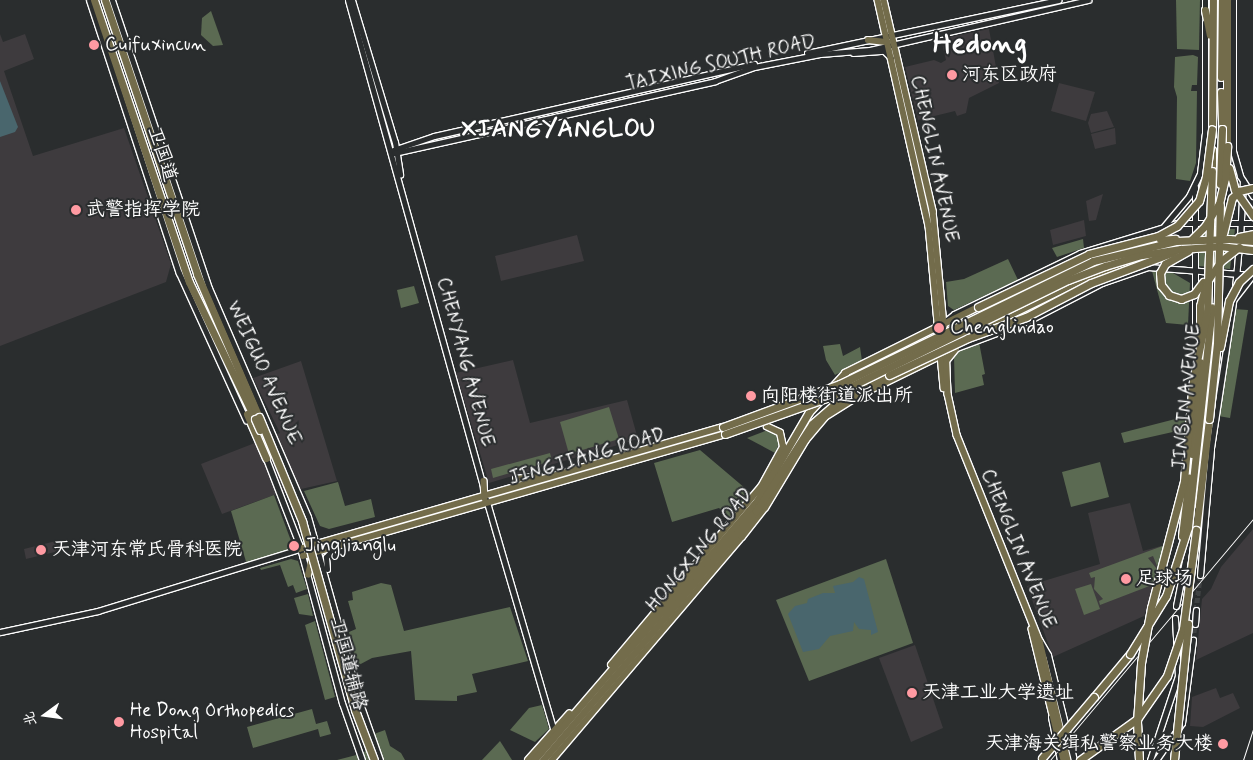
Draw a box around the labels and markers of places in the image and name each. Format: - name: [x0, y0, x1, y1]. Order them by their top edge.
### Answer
- place label: Cuifuxincun: [105, 34, 206, 56]
- marker: Cuifuxincun: [87, 38, 101, 52]
- place label: 河东区政府: [962, 64, 1057, 86]
- marker: 河东区政府: [946, 69, 958, 81]
- place label: 武警指挥学院: [86, 199, 200, 221]
- marker: 武警指挥学院: [70, 204, 82, 216]
- place label: Chenglindao: [950, 317, 1054, 339]
- marker: Chenglindao: [932, 321, 946, 335]
- place label: 向阳楼街道派出所: [761, 385, 913, 407]
- marker: 向阳楼街道派出所: [745, 390, 757, 402]
- place label: Jingjianglu: [305, 535, 396, 557]
- place label: 天津河东常氏骨科医院: [52, 539, 242, 561]
- marker: Jingjianglu: [287, 539, 301, 553]
- marker: 天津河东常氏骨科医院: [34, 543, 48, 557]
- place label: 足球场: [1136, 568, 1193, 590]
- marker: 足球场: [1120, 573, 1132, 585]
- place label: 天津工业大学遗址: [922, 682, 1074, 704]
- marker: 天津工业大学遗址: [906, 687, 918, 699]
- place label: He Dong Orthopedics Hospital: [130, 700, 294, 744]
- marker: He Dong Orthopedics Hospital: [112, 715, 126, 729]
- place label: 天津海关缉私警察业务大楼: [985, 733, 1213, 755]
- marker: 天津海关缉私警察业务大楼: [1217, 738, 1229, 750]

